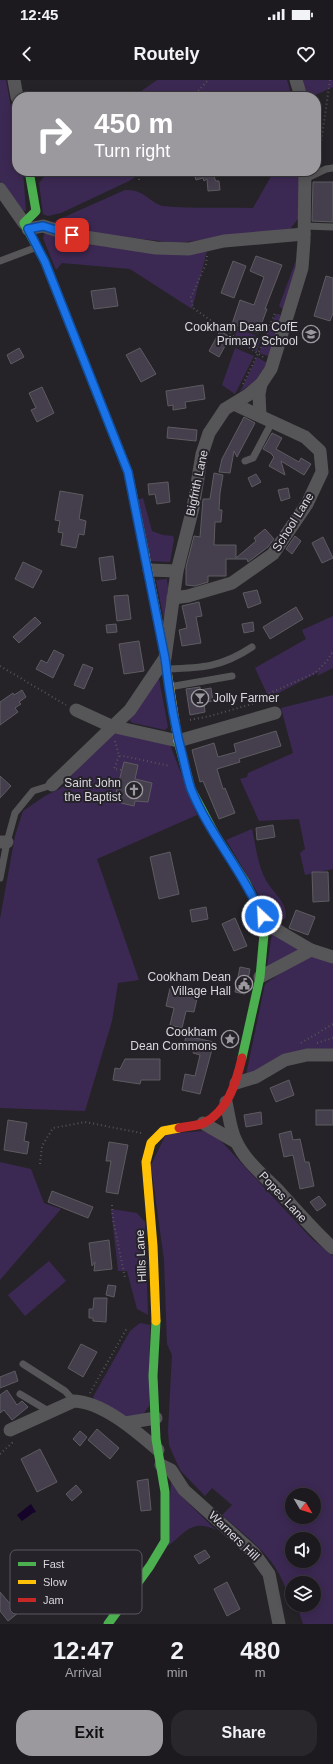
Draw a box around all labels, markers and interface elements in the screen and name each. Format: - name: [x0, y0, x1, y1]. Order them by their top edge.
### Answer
- text: 12:45: [20, 6, 58, 23]
- icon: back: [16, 43, 38, 65]
- icon: heart: [295, 43, 317, 65]
- text: Routely: [133, 44, 200, 64]
- icon: right: [28, 108, 80, 160]
- text: 450 m: [94, 108, 173, 139]
- text: Turn right: [94, 141, 170, 161]
- pin: [55, 218, 89, 252]
- icon: arrive: [61, 224, 83, 246]
- place label: Cookham Dean CofE Primary School: [185, 320, 298, 348]
- school or university icon: Cookham Dean CofE Primary School: [301, 324, 321, 344]
- street label: Bigfrith Lane: [183, 448, 211, 517]
- street label: School Lane: [269, 490, 317, 554]
- bar icon: Jolly Farmer: [190, 688, 210, 708]
- place label: Jolly Farmer: [213, 691, 279, 705]
- place label: Saint John the Baptist: [64, 776, 122, 804]
- church icon: Saint John the Baptist: [124, 780, 144, 800]
- position arrow: [241, 895, 283, 937]
- place label: Cookham Dean Village Hall: [148, 970, 231, 998]
- public building icon: Cookham Dean Village Hall: [234, 974, 254, 994]
- place label: Cookham Dean Commons: [130, 1025, 217, 1053]
- place icon: Cookham Dean Commons: [220, 1029, 240, 1049]
- street label: Popes Lane: [256, 1169, 310, 1225]
- street label: Hills Lane: [133, 1229, 149, 1283]
- north arrow: [285, 1488, 321, 1524]
- map controls: [285, 1488, 321, 1612]
- street label: Warners Hill: [206, 1508, 262, 1564]
- button: sound: [285, 1532, 321, 1568]
- legend: [10, 1550, 142, 1614]
- text: Fast: [43, 1558, 64, 1570]
- text: Slow: [43, 1576, 67, 1588]
- button: layers: [285, 1576, 321, 1612]
- text: Jam: [43, 1594, 64, 1606]
- text: 12:47: [53, 1637, 114, 1664]
- text: 2: [170, 1637, 184, 1664]
- text: 480: [240, 1637, 280, 1664]
- text: Arrival: [65, 1665, 102, 1680]
- text: min: [167, 1665, 188, 1680]
- text: m: [255, 1665, 266, 1680]
- button: Exit: [16, 1710, 163, 1756]
- button: Share: [171, 1710, 317, 1756]

